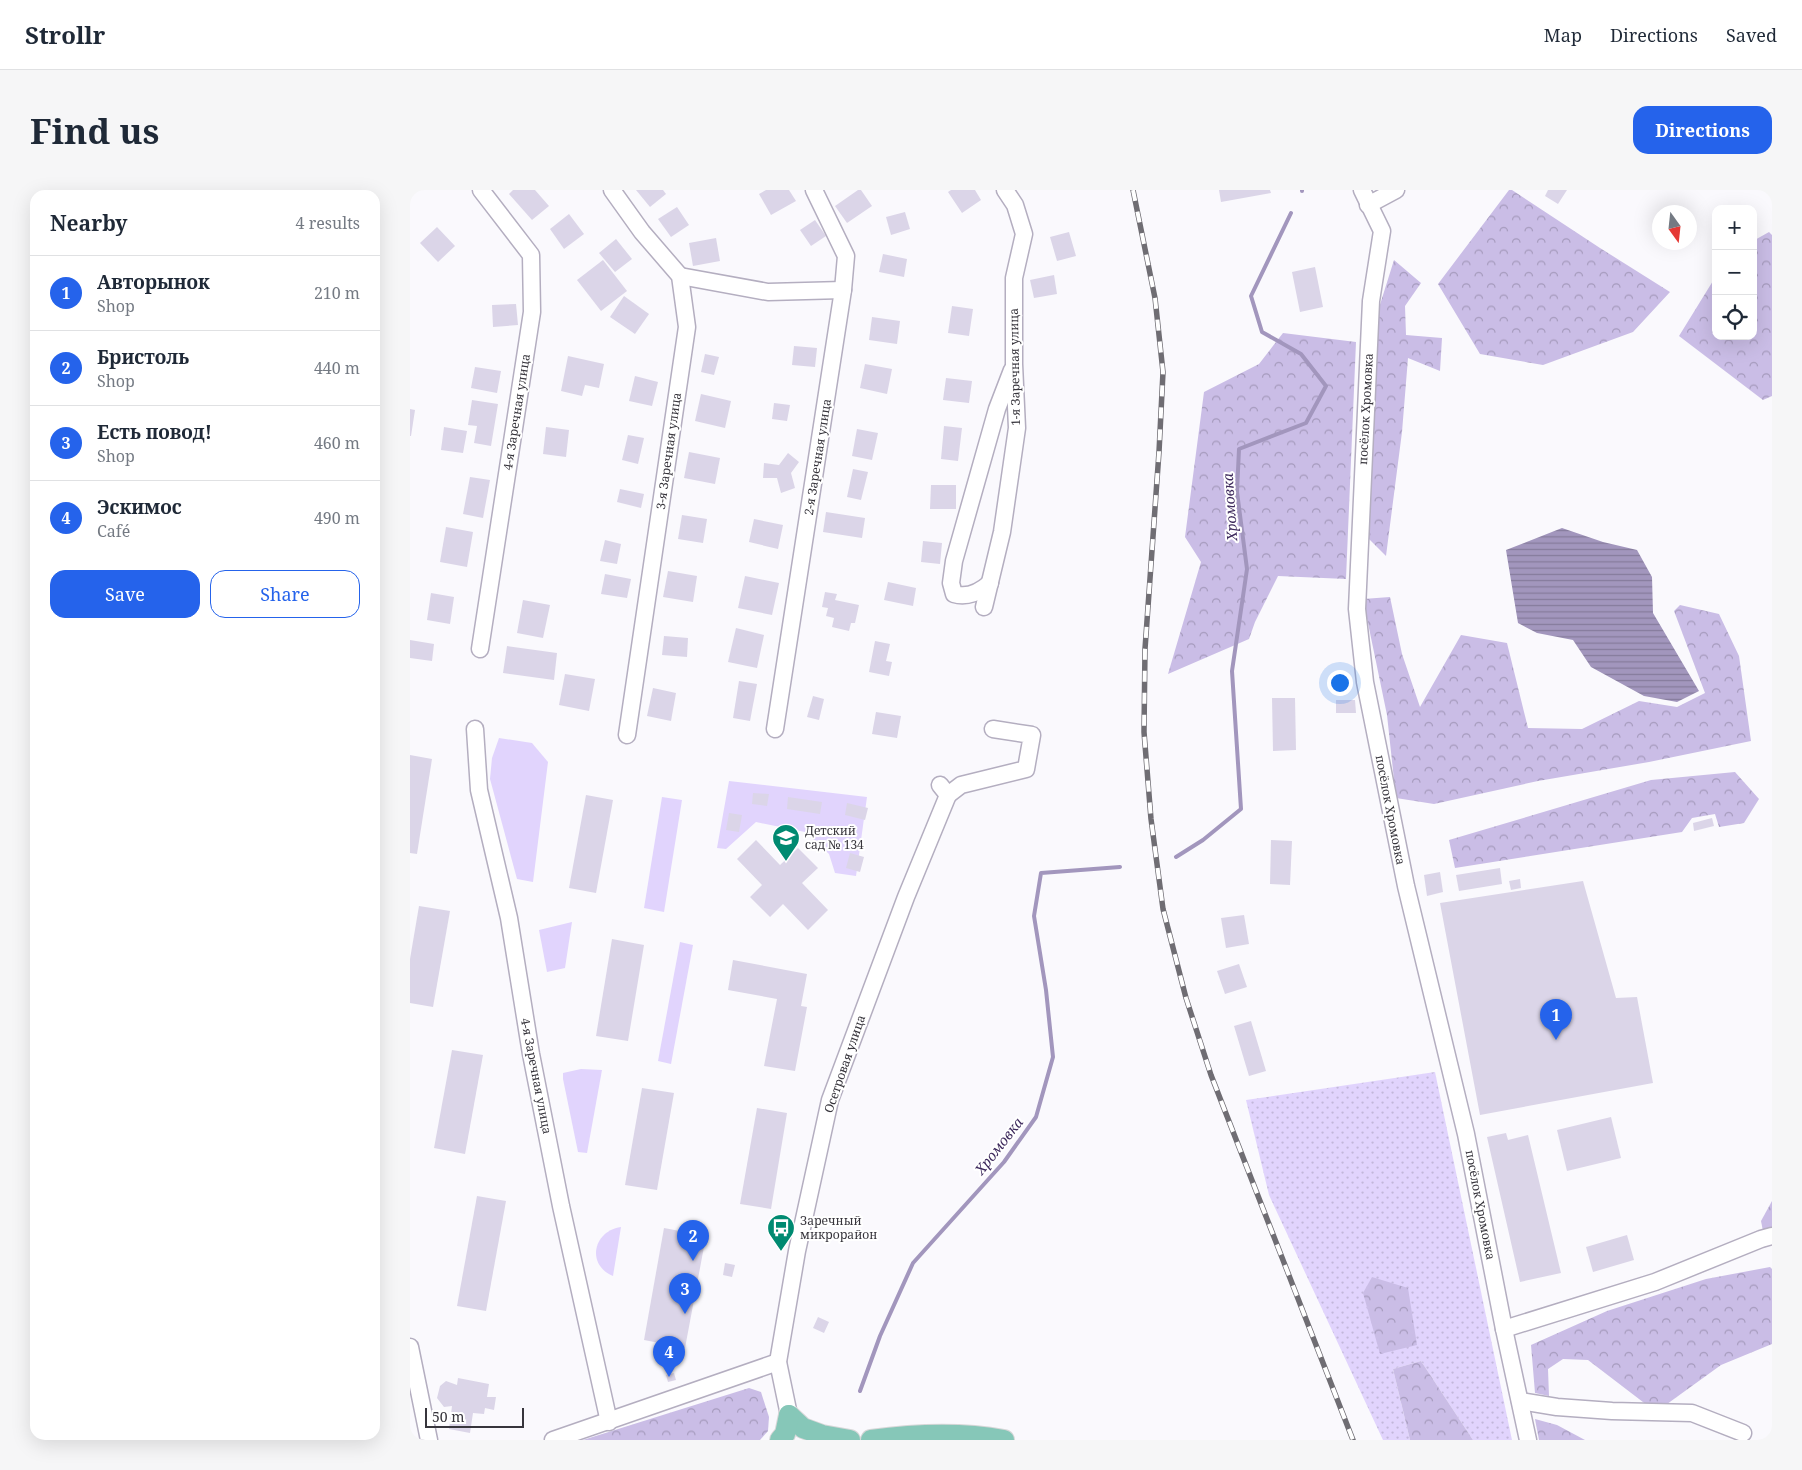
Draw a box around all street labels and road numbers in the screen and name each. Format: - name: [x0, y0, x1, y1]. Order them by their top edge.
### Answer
- street label: 1-я Заречная улица: [1005, 308, 1024, 426]
- street label: 4-я Заречная улица: [499, 352, 534, 471]
- street label: посёлок Хромовка: [1354, 353, 1377, 465]
- street label: 3-я Заречная улица: [652, 391, 685, 510]
- street label: 2-я Заречная улица: [800, 397, 835, 516]
- street label: посёлок Хромовка: [1371, 753, 1410, 866]
- street label: Осетровая улица: [820, 1012, 869, 1115]
- street label: 4-я Заречная улица: [517, 1016, 556, 1136]
- street label: посёлок Хромовка: [1461, 1148, 1500, 1261]

